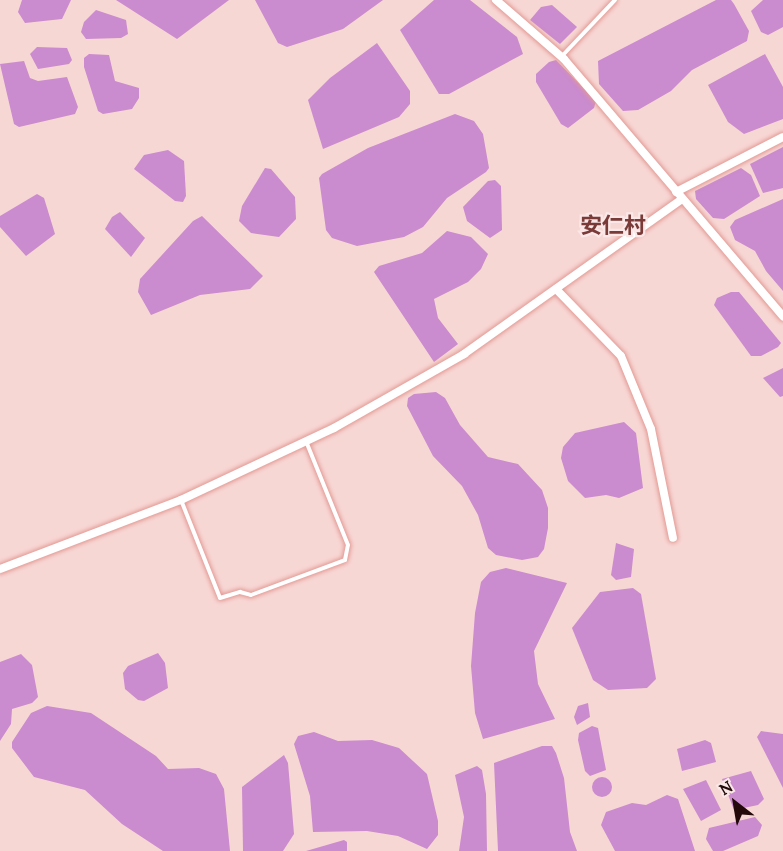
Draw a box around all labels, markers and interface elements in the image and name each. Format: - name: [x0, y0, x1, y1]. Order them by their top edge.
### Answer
- district label: 安仁村: [580, 213, 646, 239]
- north arrow: [705, 773, 765, 833]
- text: N: [715, 776, 736, 799]

